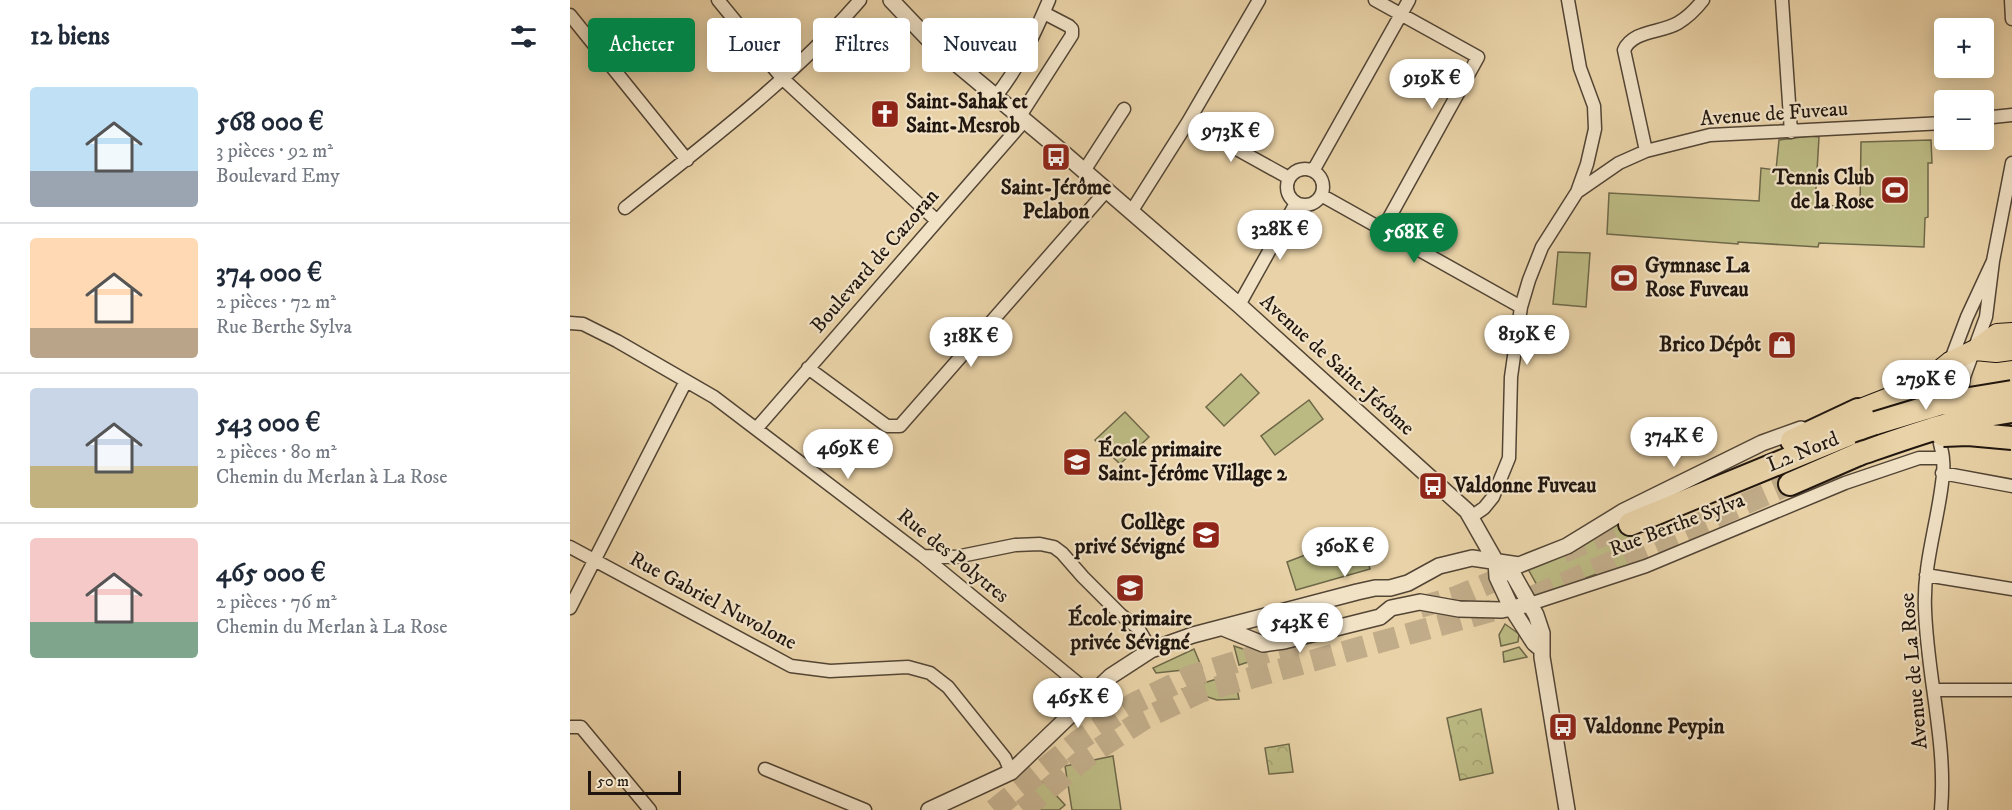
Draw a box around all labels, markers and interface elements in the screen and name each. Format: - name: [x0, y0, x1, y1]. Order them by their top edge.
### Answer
- chip: Acheter: [588, 18, 695, 72]
- chip: Louer: [707, 18, 801, 72]
- chip: Filtres: [813, 18, 910, 72]
- chip: Nouveau: [922, 18, 1038, 72]
- map controls: [1934, 18, 1994, 150]
- button: +: [1934, 18, 1994, 78]
- text: 12 biens: [30, 20, 110, 53]
- icon: filters: [507, 20, 540, 53]
- pin: 919K €: [1383, 59, 1481, 110]
- text: 919K €: [1403, 66, 1461, 91]
- place label: Saint-Sahak et Saint-Mesrob: [906, 89, 1028, 139]
- button: −: [1934, 90, 1994, 150]
- street label: Avenue de Fuveau: [1699, 96, 1849, 132]
- church icon: Saint-Sahak et Saint-Mesrob: [869, 98, 901, 130]
- text: 568 000 €: [216, 106, 324, 139]
- icon: home: [78, 111, 150, 183]
- pin: 973K €: [1182, 112, 1280, 163]
- text: 973K €: [1202, 119, 1260, 144]
- text: 3 pièces · 92 m²: [216, 139, 333, 164]
- bus stop icon: Saint-Jérôme Pelabon: [1040, 141, 1072, 173]
- text: Boulevard Emy: [216, 164, 340, 189]
- place label: Tennis Club de la Rose: [1771, 165, 1874, 215]
- sports icon: Tennis Club de la Rose: [1879, 174, 1911, 206]
- place label: Saint-Jérôme Pelabon: [1001, 175, 1112, 225]
- street label: Boulevard de Cazoran: [805, 183, 945, 339]
- pin: 328K €: [1231, 210, 1329, 261]
- pin: 568K €: [1365, 213, 1463, 264]
- text: 328K €: [1251, 217, 1309, 242]
- text: 568K €: [1384, 220, 1444, 245]
- place label: Gymnase La Rose Fuveau: [1645, 253, 1751, 303]
- text: 374 000 €: [216, 257, 322, 290]
- icon: home: [78, 262, 150, 334]
- sports icon: Gymnase La Rose Fuveau: [1608, 262, 1640, 294]
- street label: Avenue de Saint-Jérôme: [1254, 289, 1420, 442]
- text: 2 pièces · 72 m²: [216, 290, 336, 315]
- text: Rue Berthe Sylva: [216, 315, 352, 340]
- pin: 819K €: [1478, 315, 1576, 366]
- pin: 318K €: [922, 317, 1020, 368]
- text: 819K €: [1498, 322, 1556, 347]
- text: 318K €: [944, 324, 998, 349]
- shop icon: Brico Dépôt: [1766, 329, 1798, 361]
- place label: Brico Dépôt: [1659, 332, 1761, 358]
- pin: 279K €: [1877, 360, 1975, 411]
- text: 279K €: [1896, 367, 1956, 392]
- text: 543 000 €: [216, 407, 321, 440]
- icon: home: [78, 412, 150, 484]
- pin: 374K €: [1625, 417, 1723, 468]
- text: 374K €: [1644, 424, 1704, 449]
- street label: L2 Nord: [1763, 426, 1843, 478]
- pin: 469K €: [799, 429, 897, 480]
- place label: École primaire Saint-Jérôme Village 2: [1098, 435, 1288, 487]
- text: 469K €: [817, 436, 879, 461]
- text: 2 pièces · 80 m²: [216, 440, 337, 465]
- school or university icon: École primaire Saint-Jérôme Village 2: [1061, 446, 1093, 478]
- text: Chemin du Merlan à La Rose: [216, 465, 448, 490]
- bus stop icon: Valdonne Fuveau: [1417, 470, 1449, 502]
- place label: Valdonne Fuveau: [1453, 473, 1596, 499]
- street label: Rue Berthe Sylva: [1606, 487, 1748, 563]
- street label: Rue des Polytres: [892, 503, 1014, 609]
- place label: Collège privé Sévigné: [1074, 510, 1185, 560]
- school or university icon: Collège privé Sévigné: [1190, 519, 1222, 551]
- pin: 360K €: [1296, 527, 1394, 578]
- text: 360K €: [1316, 534, 1374, 559]
- street label: Rue Gabriel Nuvolone: [625, 546, 801, 656]
- text: 465 000 €: [216, 557, 326, 590]
- icon: home: [78, 562, 150, 634]
- school or university icon: École primaire privée Sévigné: [1114, 572, 1146, 604]
- text: 2 pièces · 76 m²: [216, 590, 337, 615]
- street label: Avenue de La Rose: [1894, 591, 1934, 750]
- pin: 543K €: [1251, 603, 1349, 654]
- place label: École primaire privée Sévigné: [1068, 604, 1192, 656]
- text: 543K €: [1271, 610, 1329, 635]
- text: Chemin du Merlan à La Rose: [216, 615, 448, 640]
- pin: 465K €: [1029, 678, 1127, 729]
- text: 465K €: [1047, 685, 1109, 710]
- bus stop icon: Valdonne Peypin: [1547, 711, 1579, 743]
- place label: Valdonne Peypin: [1583, 714, 1725, 740]
- scale bar: [588, 768, 681, 796]
- text: 50 m: [597, 771, 629, 791]

